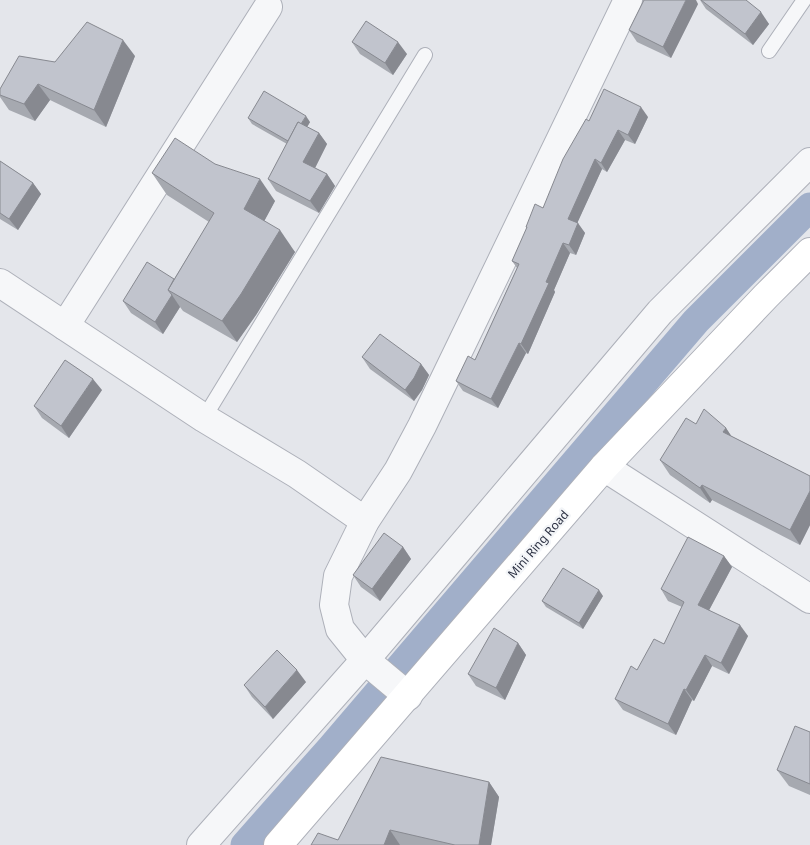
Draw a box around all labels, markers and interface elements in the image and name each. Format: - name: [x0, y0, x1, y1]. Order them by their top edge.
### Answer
- street label: Mini Ring Road: [504, 506, 572, 582]

